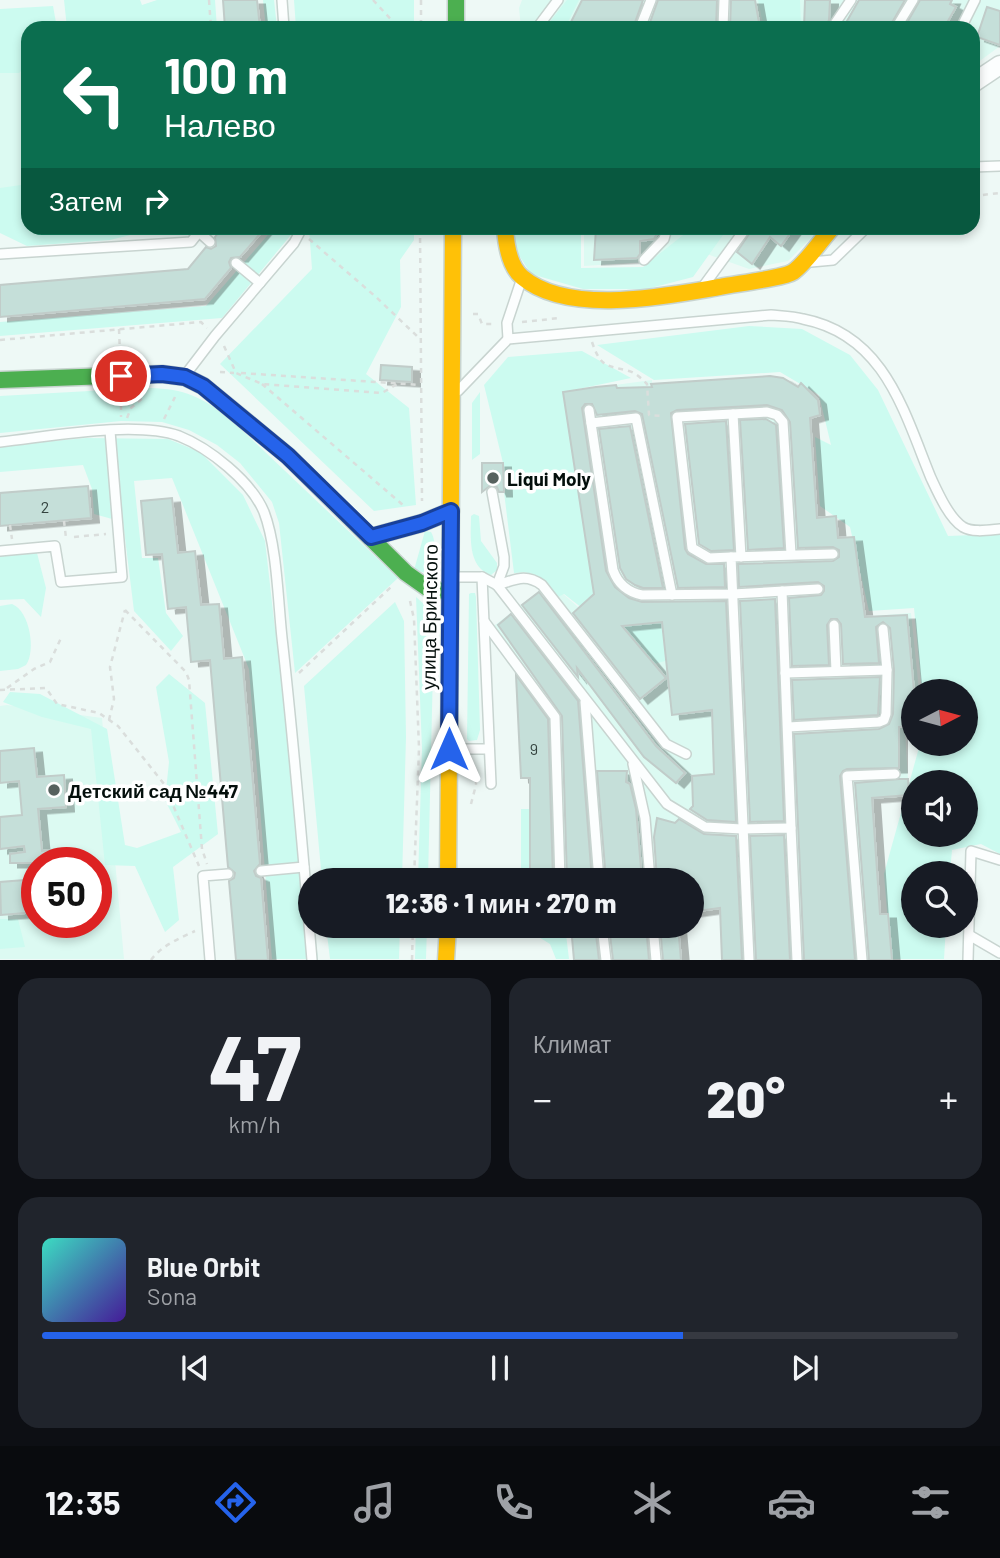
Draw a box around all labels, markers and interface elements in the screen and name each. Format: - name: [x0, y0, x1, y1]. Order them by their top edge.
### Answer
- text: 100 m: [164, 45, 288, 104]
- icon: left: [49, 49, 140, 140]
- text: Налево: [164, 105, 276, 143]
- icon: right: [137, 182, 175, 220]
- text: Затем: [49, 185, 123, 216]
- pin: [91, 346, 151, 406]
- icon: arrive: [102, 357, 140, 395]
- place label: Liqui Moly: [507, 467, 591, 490]
- marker: Liqui Moly: [485, 470, 501, 486]
- house number: 2: [41, 497, 49, 516]
- street label: улица Бринского: [416, 544, 442, 690]
- north arrow: [901, 679, 978, 756]
- map controls: [901, 679, 978, 938]
- position arrow: [412, 712, 486, 786]
- house number: 9: [530, 739, 538, 758]
- button: sound: [901, 770, 978, 847]
- place label: Детский сад №447: [68, 779, 238, 802]
- marker: Детский сад №447: [46, 782, 62, 798]
- speed limit sign: 50: [21, 847, 112, 938]
- button: search: [901, 861, 978, 938]
- text: 12:36 · 1 мин · 270 m: [386, 887, 616, 918]
- text: 47: [208, 1010, 301, 1119]
- text: Климат: [533, 1030, 611, 1058]
- text: 20°: [706, 1066, 785, 1128]
- text: −: [533, 1075, 552, 1121]
- text: +: [939, 1075, 958, 1121]
- text: km/h: [228, 1110, 281, 1138]
- text: Blue Orbit: [147, 1251, 260, 1282]
- text: Sona: [147, 1282, 197, 1310]
- icon: previous: [176, 1349, 214, 1387]
- icon: pause: [481, 1349, 519, 1387]
- icon: next: [786, 1349, 824, 1387]
- icon: directions: [211, 1478, 260, 1527]
- icon: music: [350, 1478, 399, 1527]
- icon: phone: [489, 1478, 538, 1527]
- icon: climate: [628, 1478, 677, 1527]
- icon: car: [767, 1478, 816, 1527]
- icon: filters: [906, 1478, 955, 1527]
- text: 12:35: [45, 1483, 120, 1521]

